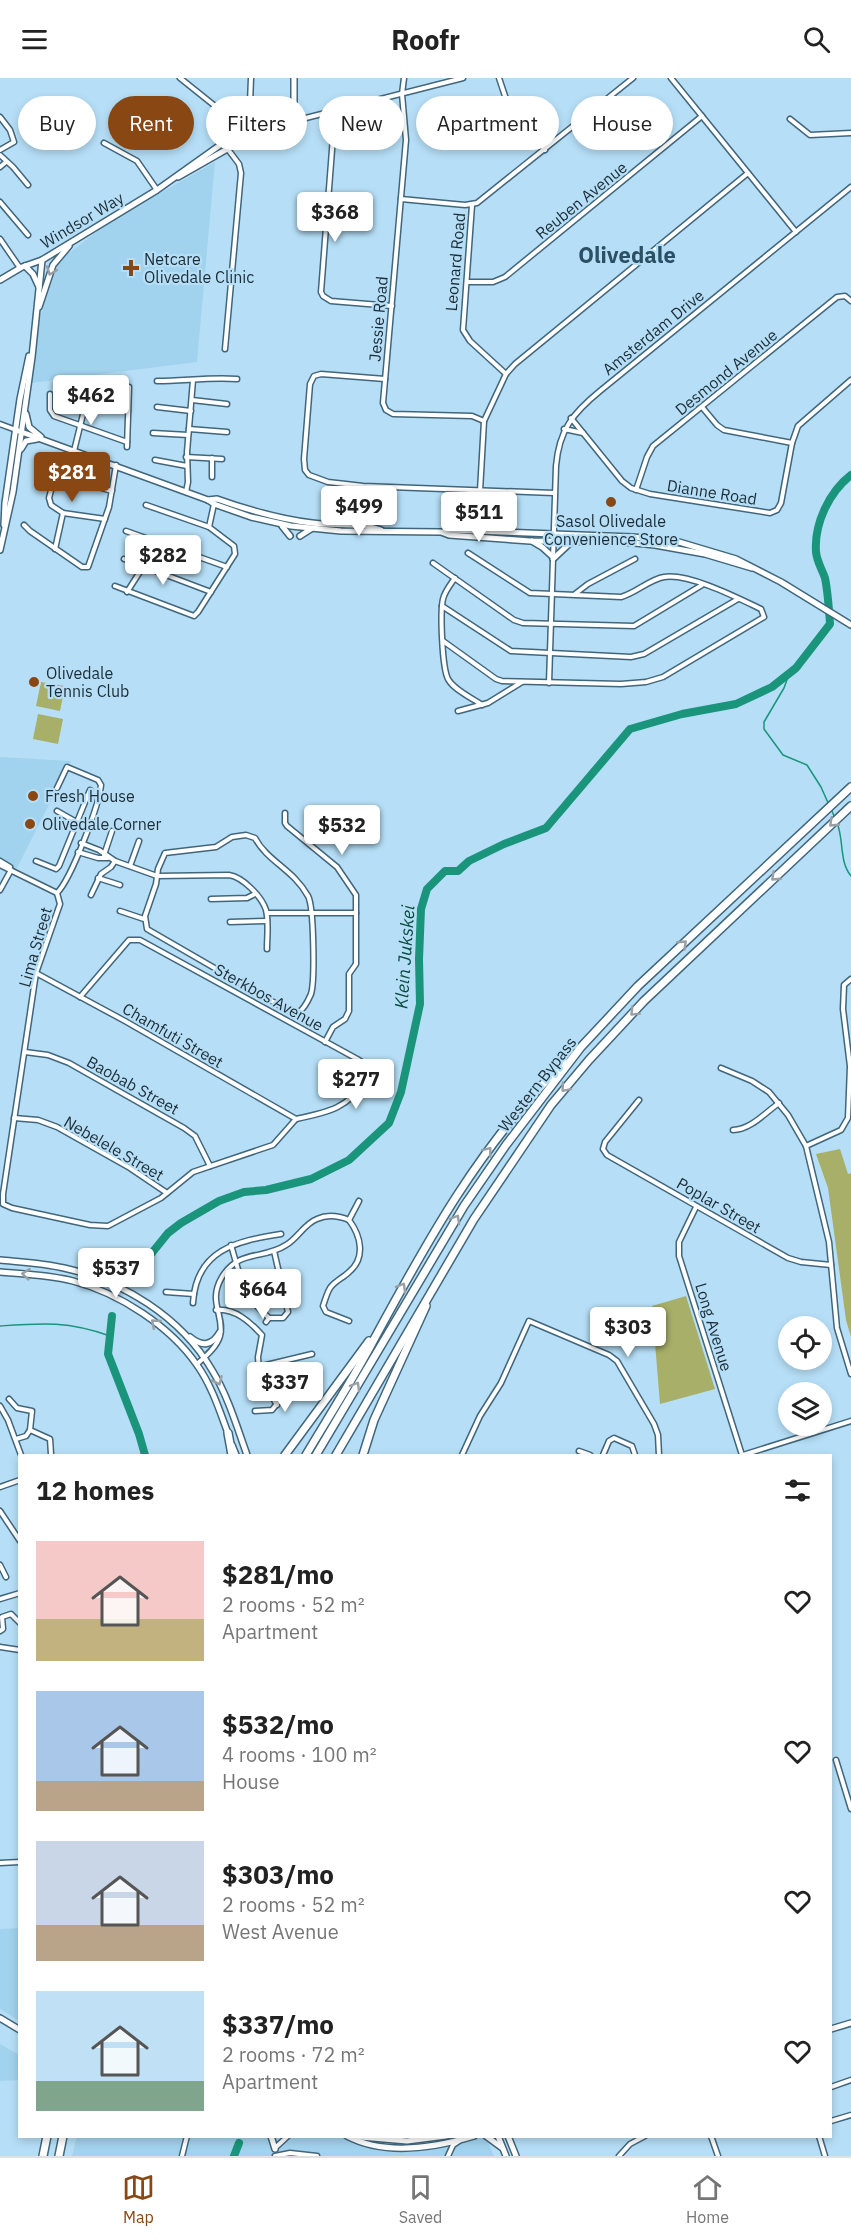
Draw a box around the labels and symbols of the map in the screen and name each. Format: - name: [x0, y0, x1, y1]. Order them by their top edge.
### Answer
- street label: Reuben Avenue: [531, 157, 631, 243]
- street label: Windsor Way: [37, 187, 127, 253]
- pin: $368: [299, 192, 371, 243]
- street label: Leonard Road: [441, 212, 469, 312]
- district label: Olivedale: [578, 240, 676, 269]
- place label: Netcare Olivedale Clinic: [144, 249, 254, 287]
- marker: Netcare Olivedale Clinic: [122, 259, 140, 277]
- one-way arrow: [46, 265, 59, 276]
- street label: Jessie Road: [364, 275, 392, 363]
- street label: Amsterdam Drive: [598, 285, 708, 379]
- street label: Desmond Avenue: [671, 325, 781, 419]
- pin: $462: [55, 375, 127, 426]
- pin: $281: [36, 452, 108, 503]
- street label: Dianne Road: [666, 475, 758, 509]
- pin: $499: [323, 486, 395, 537]
- pin: $511: [443, 492, 515, 543]
- marker: Sasol Olivedale Convenience Store: [604, 495, 618, 509]
- place label: Sasol Olivedale Convenience Store: [544, 511, 678, 549]
- pin: $282: [127, 535, 199, 586]
- place label: Olivedale Tennis Club: [46, 663, 129, 701]
- marker: Olivedale Tennis Club: [27, 675, 41, 689]
- place label: Fresh House: [45, 786, 135, 806]
- marker: Fresh House: [26, 789, 40, 803]
- pin: $532: [306, 805, 378, 856]
- place label: Olivedale Corner: [42, 814, 162, 834]
- one-way arrow: [829, 816, 840, 827]
- marker: Olivedale Corner: [23, 817, 37, 831]
- one-way arrow: [771, 870, 782, 881]
- water label: Klein Jukskei: [389, 904, 420, 1010]
- street label: Lima Street: [14, 905, 56, 989]
- one-way arrow: [676, 940, 687, 951]
- street label: Sterkbos Avenue: [211, 959, 327, 1035]
- street label: Chamfuti Street: [119, 998, 227, 1072]
- one-way arrow: [630, 1004, 641, 1015]
- street label: Western Bypass: [494, 1032, 580, 1136]
- street label: Baobab Street: [83, 1051, 183, 1119]
- pin: $277: [320, 1059, 392, 1110]
- one-way arrow: [562, 1081, 573, 1092]
- street label: Nebelele Street: [60, 1111, 168, 1185]
- one-way arrow: [481, 1147, 492, 1158]
- street label: Poplar Street: [673, 1173, 765, 1237]
- one-way arrow: [449, 1215, 461, 1225]
- pin: $537: [80, 1248, 152, 1299]
- one-way arrow: [22, 1269, 31, 1281]
- pin: $664: [227, 1269, 299, 1320]
- street label: Long Avenue: [691, 1280, 737, 1374]
- one-way arrow: [395, 1283, 407, 1293]
- pin: $303: [592, 1307, 664, 1358]
- one-way arrow: [152, 1319, 162, 1330]
- pin: $337: [249, 1362, 321, 1413]
- one-way arrow: [210, 1374, 222, 1385]
- one-way arrow: [349, 1382, 360, 1392]

